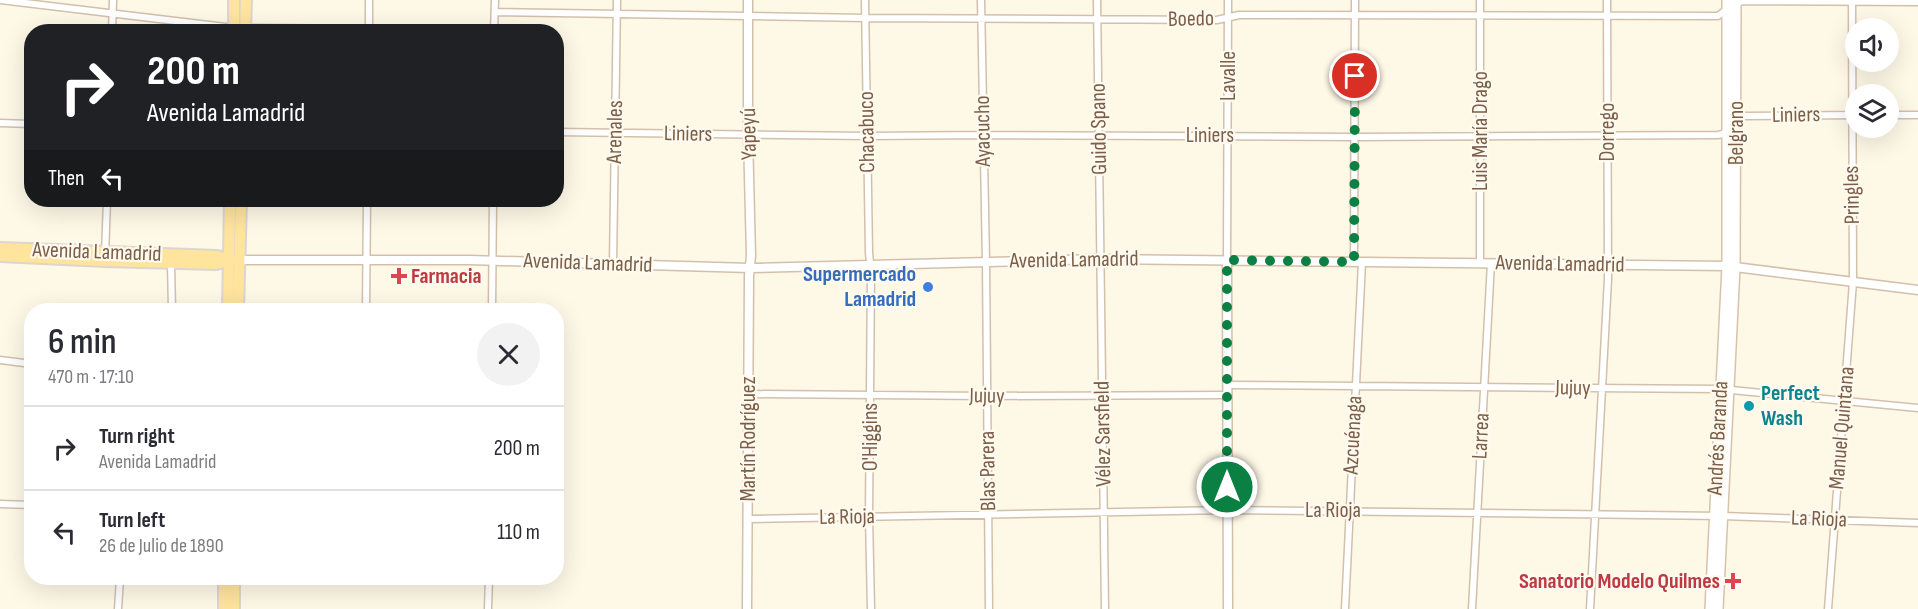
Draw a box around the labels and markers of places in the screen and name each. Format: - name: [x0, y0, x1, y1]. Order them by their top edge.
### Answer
- pin: [1329, 50, 1380, 101]
- place label: Supermercado Lamadrid: [803, 261, 916, 313]
- place label: Farmacia: [411, 263, 482, 290]
- marker: Farmacia: [392, 269, 406, 283]
- marker: Supermercado Lamadrid: [921, 280, 935, 294]
- place label: Perfect Wash: [1761, 380, 1820, 432]
- marker: Perfect Wash: [1742, 399, 1756, 413]
- place label: Sanatorio Modelo Quilmes: [1519, 568, 1720, 595]
- marker: Sanatorio Modelo Quilmes: [1724, 572, 1742, 590]

